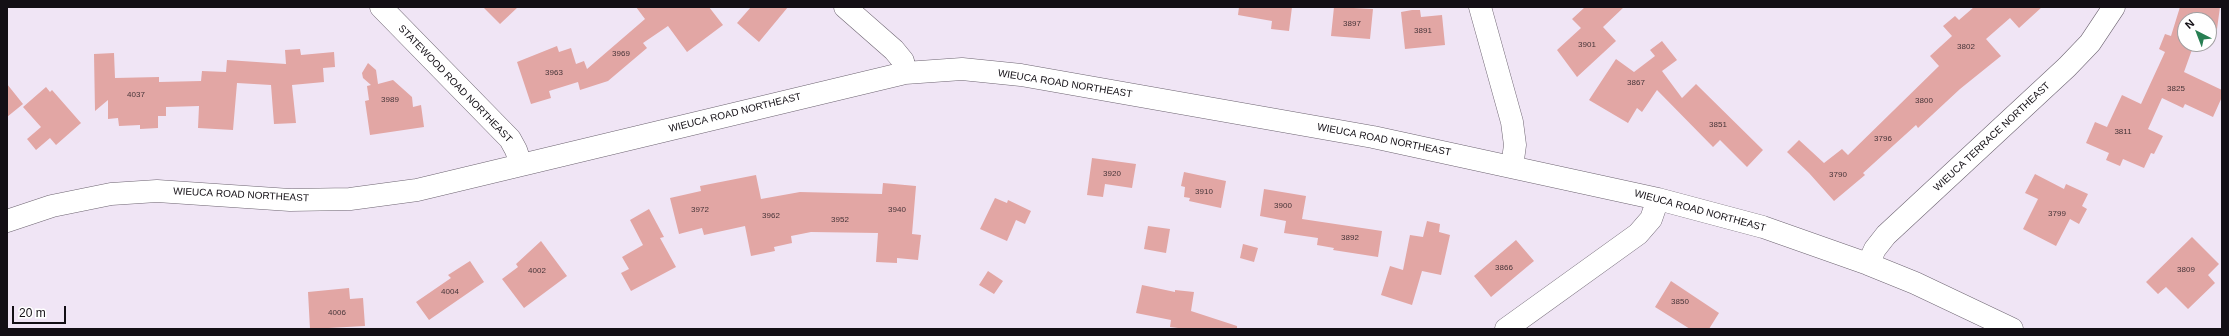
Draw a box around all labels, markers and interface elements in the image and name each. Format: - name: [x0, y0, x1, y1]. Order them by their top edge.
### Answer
- north arrow: [2177, 12, 2217, 52]
- text: N: [2183, 17, 2197, 31]
- house number: 3897: [1343, 19, 1361, 29]
- street label: STATEWOOD ROAD NORTHEAST: [395, 23, 515, 145]
- house number: 3891: [1414, 26, 1432, 36]
- house number: 3901: [1578, 40, 1596, 50]
- house number: 3802: [1957, 42, 1975, 52]
- house number: 3969: [612, 49, 630, 59]
- street label: WIEUCA ROAD NORTHEAST: [997, 67, 1133, 101]
- house number: 3963: [545, 68, 563, 78]
- house number: 3867: [1627, 78, 1645, 88]
- street label: WIEUCA TERRACE NORTHEAST: [1931, 80, 2053, 194]
- house number: 3825: [2167, 84, 2185, 94]
- house number: 4037: [127, 90, 145, 100]
- street label: WIEUCA ROAD NORTHEAST: [668, 91, 802, 135]
- house number: 3989: [381, 95, 399, 105]
- house number: 3800: [1915, 96, 1933, 106]
- house number: 3851: [1709, 120, 1727, 130]
- street label: WIEUCA ROAD NORTHEAST: [1316, 121, 1452, 159]
- house number: 3811: [2114, 127, 2132, 137]
- house number: 3796: [1874, 134, 1892, 144]
- house number: 3920: [1103, 169, 1121, 179]
- house number: 3790: [1829, 170, 1847, 180]
- street label: WIEUCA ROAD NORTHEAST: [173, 185, 309, 205]
- house number: 3910: [1195, 187, 1213, 197]
- street label: WIEUCA ROAD NORTHEAST: [1633, 188, 1767, 234]
- house number: 3900: [1274, 201, 1292, 211]
- house number: 3972: [691, 205, 709, 215]
- house number: 3940: [888, 205, 906, 215]
- house number: 3799: [2048, 209, 2066, 219]
- house number: 3962: [762, 211, 780, 221]
- house number: 3952: [831, 215, 849, 225]
- house number: 3892: [1341, 233, 1359, 243]
- house number: 3866: [1495, 263, 1513, 273]
- house number: 3809: [2177, 265, 2195, 275]
- house number: 4002: [528, 266, 546, 276]
- house number: 4004: [441, 287, 459, 297]
- house number: 3850: [1671, 297, 1689, 307]
- scale bar: [14, 298, 68, 324]
- text: 20 m: [19, 306, 46, 320]
- house number: 4006: [328, 308, 346, 318]

